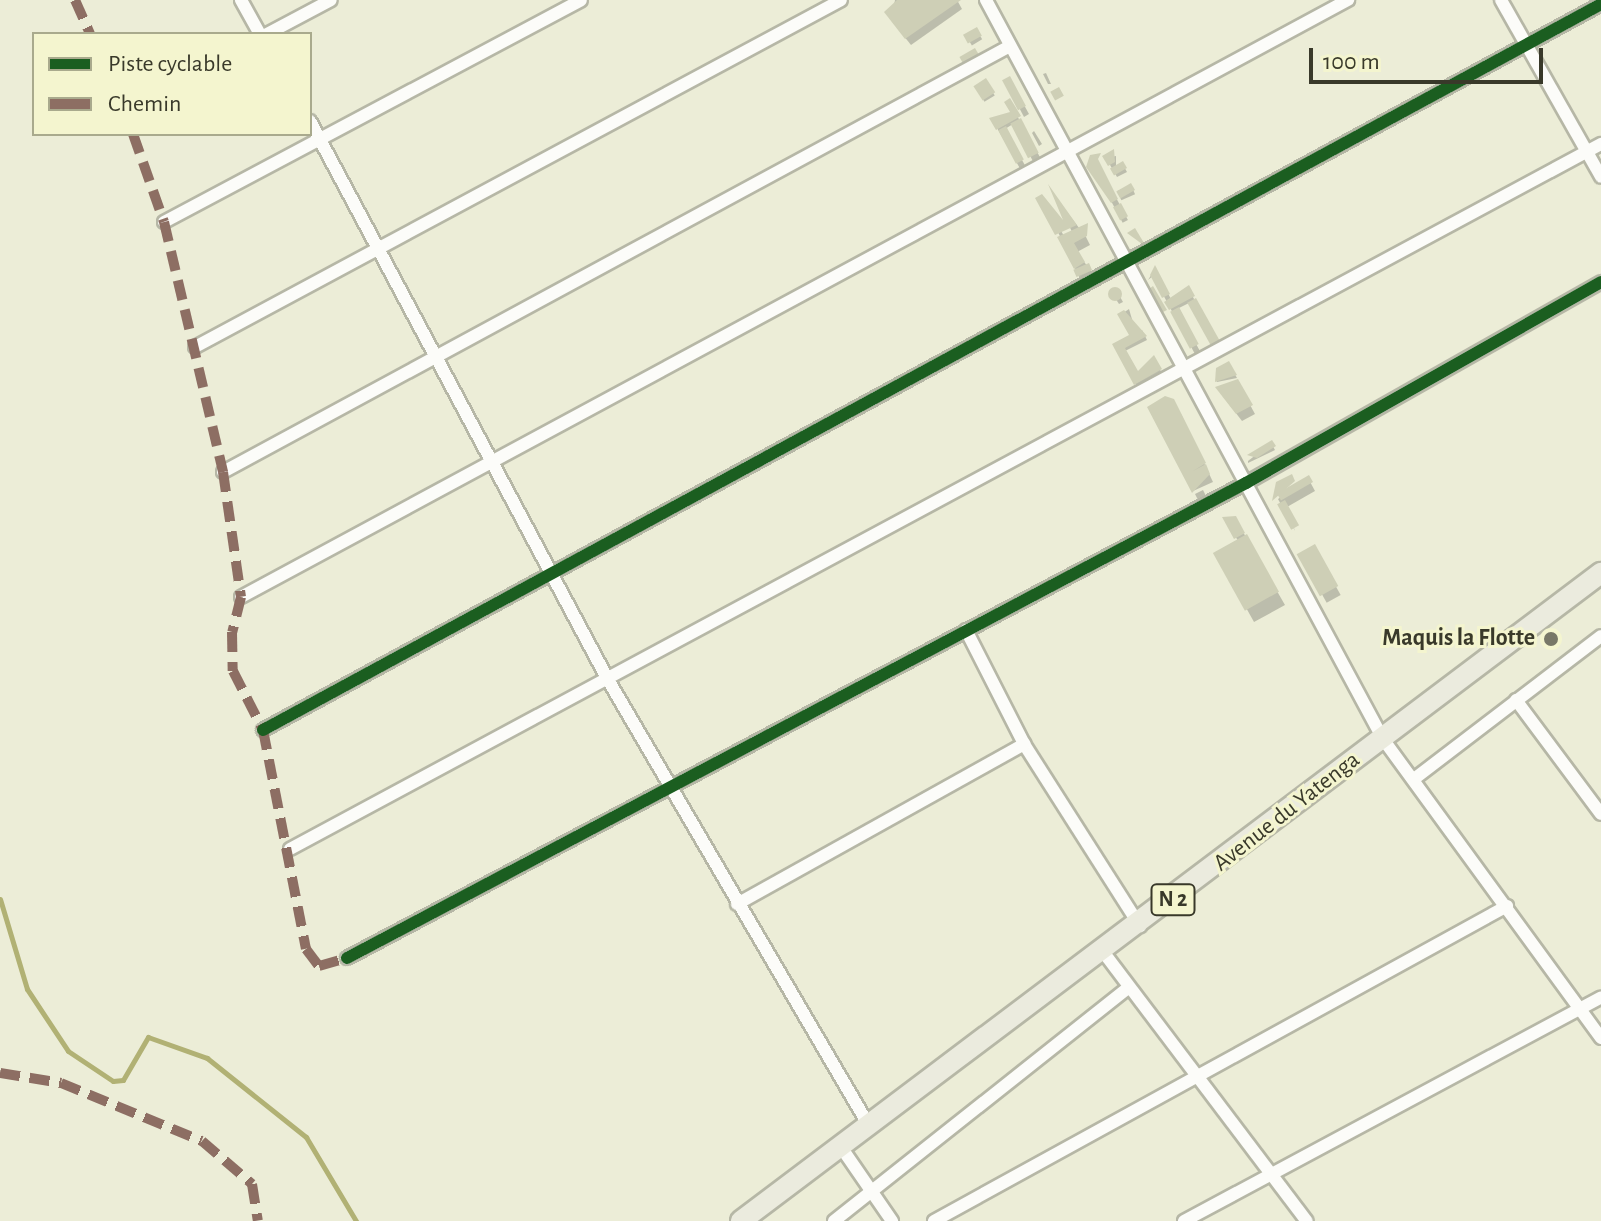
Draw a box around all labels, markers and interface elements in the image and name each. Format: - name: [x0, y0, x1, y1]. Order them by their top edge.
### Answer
- legend: [32, 32, 312, 136]
- scale bar: [1313, 32, 1547, 82]
- text: 100 m: [1323, 50, 1380, 74]
- text: Piste cyclable: [108, 52, 232, 76]
- text: Chemin: [108, 92, 181, 116]
- place label: Maquis la Flotte: [1382, 625, 1535, 653]
- marker: Maquis la Flotte: [1542, 630, 1560, 648]
- street label: Avenue du Yatenga: [1208, 746, 1366, 878]
- road number: N 2: [1149, 882, 1197, 918]

